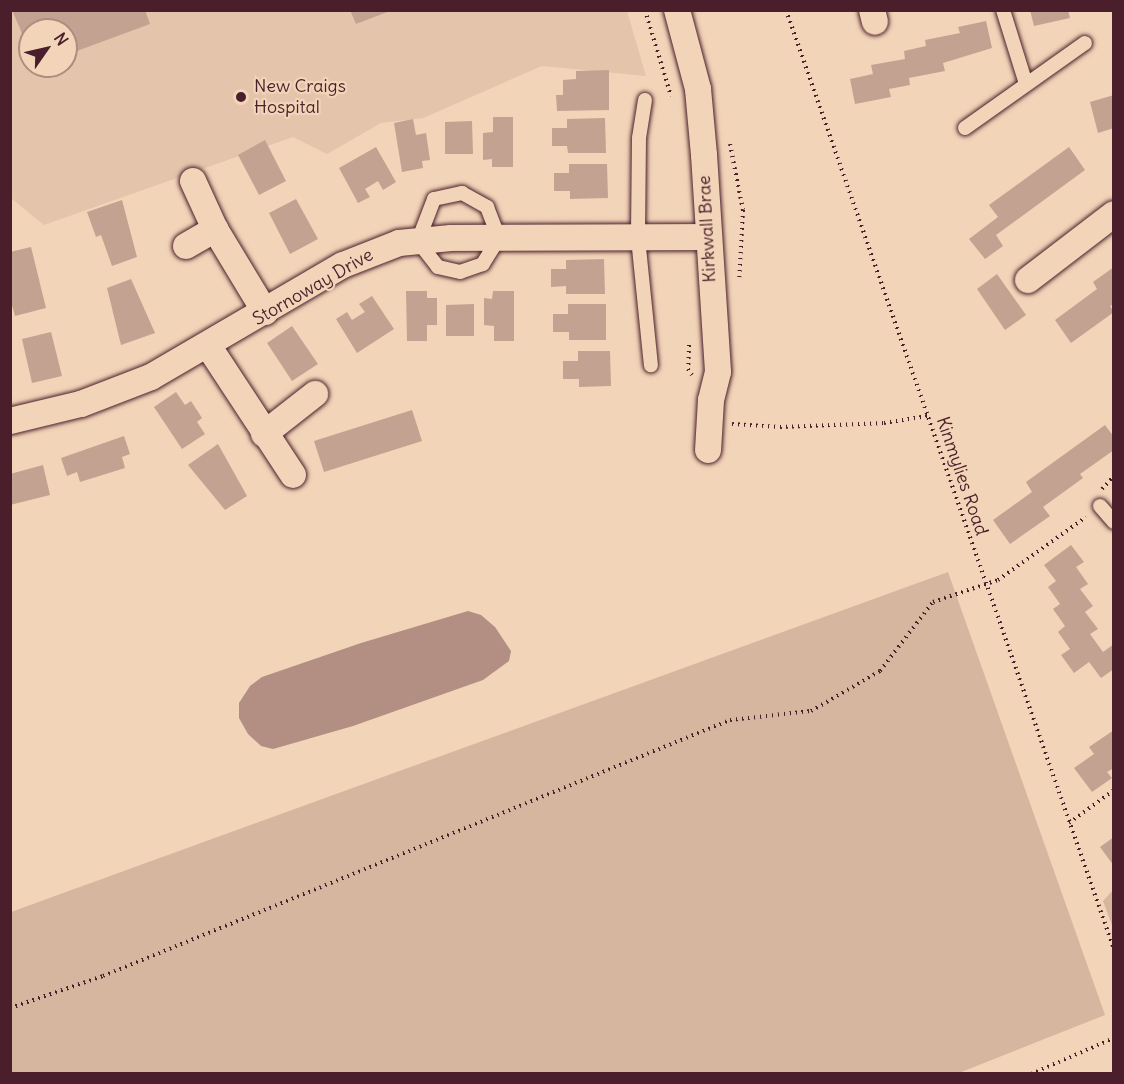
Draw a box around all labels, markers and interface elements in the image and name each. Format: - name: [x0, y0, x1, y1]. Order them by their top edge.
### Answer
- north arrow: [18, 18, 78, 78]
- text: N: [50, 29, 73, 49]
- place label: New Craigs Hospital: [254, 76, 346, 118]
- marker: New Craigs Hospital: [232, 88, 250, 106]
- street label: Kirkwall Brae: [693, 175, 721, 283]
- street label: Stornoway Drive: [249, 244, 377, 330]
- street label: Kinmylies Road: [932, 414, 992, 538]

